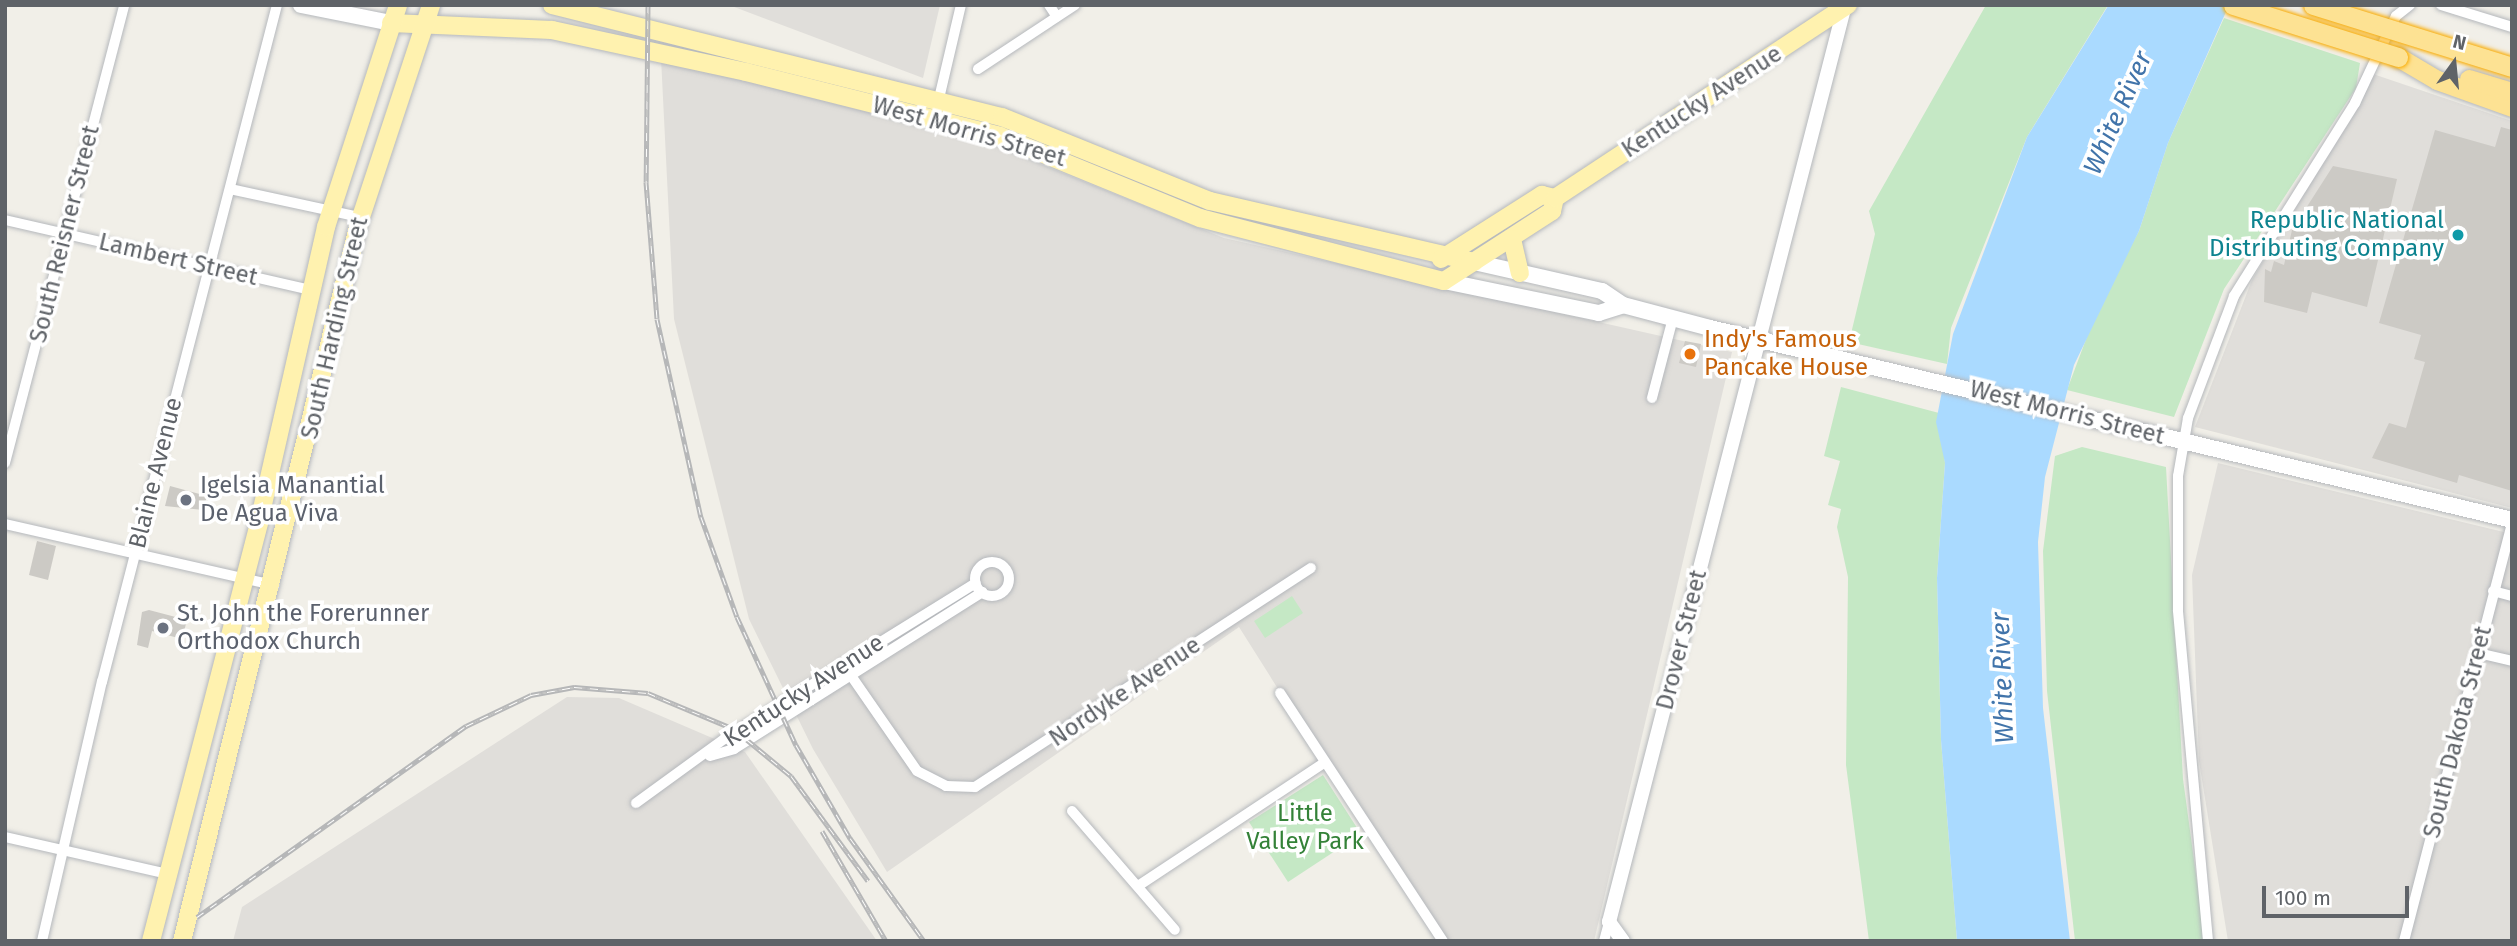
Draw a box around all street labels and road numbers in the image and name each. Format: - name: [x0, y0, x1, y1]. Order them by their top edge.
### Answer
- street label: Kentucky Avenue: [1617, 40, 1787, 164]
- street label: West Morris Street: [869, 91, 1069, 173]
- street label: South Reisner Street: [24, 122, 106, 346]
- street label: South Harding Street: [295, 214, 375, 442]
- street label: Lambert Street: [96, 228, 260, 292]
- street label: West Morris Street: [1967, 375, 2167, 451]
- street label: Blaine Avenue: [123, 395, 189, 551]
- street label: Drover Street: [1651, 567, 1713, 713]
- street label: South Dakota Street: [2418, 623, 2498, 841]
- street label: Kentucky Avenue: [719, 629, 889, 753]
- street label: Nordyke Avenue: [1044, 631, 1206, 753]

